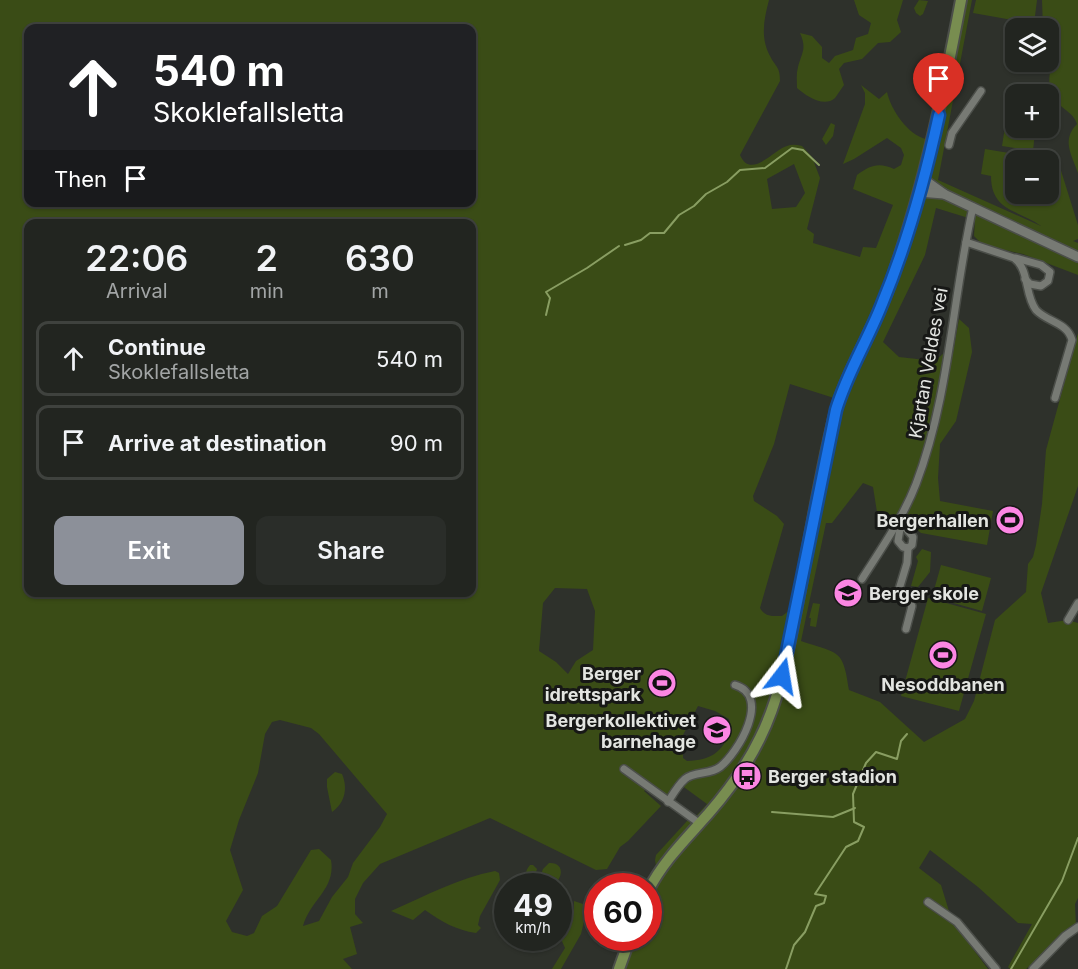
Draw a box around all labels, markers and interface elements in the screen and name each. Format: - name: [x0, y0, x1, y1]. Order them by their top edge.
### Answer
- map controls: [1005, 18, 1059, 204]
- button: layers: [1005, 18, 1059, 72]
- text: 540 m: [153, 45, 285, 96]
- icon: ahead: [54, 48, 132, 126]
- pin: [913, 53, 964, 115]
- icon: arrive: [922, 62, 955, 95]
- button: +: [1005, 84, 1059, 138]
- text: Skoklefallsletta: [153, 96, 344, 129]
- button: −: [1005, 150, 1059, 204]
- icon: arrive: [119, 162, 152, 195]
- text: Then: [54, 166, 107, 192]
- text: 22:06: [85, 236, 188, 280]
- text: 2: [256, 236, 278, 280]
- text: 630: [345, 236, 415, 280]
- text: Arrival: [106, 279, 168, 303]
- text: min: [250, 279, 284, 303]
- text: m: [371, 279, 389, 303]
- street label: Kjartan Veldes vei: [904, 286, 952, 440]
- text: Continue: [108, 334, 206, 360]
- icon: ahead: [57, 342, 90, 375]
- text: 540 m: [376, 346, 443, 372]
- text: Skoklefallsletta: [108, 360, 250, 384]
- icon: arrive: [57, 426, 90, 459]
- text: Arrive at destination: [108, 430, 327, 456]
- text: 90 m: [390, 430, 443, 456]
- sports icon: Bergerhallen: [994, 504, 1026, 536]
- place label: Bergerhallen: [876, 510, 989, 531]
- button: Exit: [54, 516, 244, 585]
- button: Share: [256, 516, 446, 585]
- school or university icon: Berger skole: [832, 577, 864, 609]
- place label: Berger skole: [869, 583, 979, 604]
- sports icon: Nesoddbanen: [927, 639, 959, 671]
- position arrow: [750, 644, 814, 708]
- place label: Berger idrettspark: [545, 663, 642, 705]
- sports icon: Berger idrettspark: [646, 667, 678, 699]
- place label: Nesoddbanen: [881, 674, 1005, 695]
- place label: Bergerkollektivet barnehage: [546, 710, 696, 752]
- school or university icon: Bergerkollektivet barnehage: [701, 714, 733, 746]
- bus stop icon: Berger stadion: [731, 760, 763, 792]
- place label: Berger stadion: [768, 766, 897, 787]
- speed limit sign: 60: [584, 873, 662, 951]
- text: 49: [513, 887, 553, 923]
- text: km/h: [515, 918, 551, 937]

